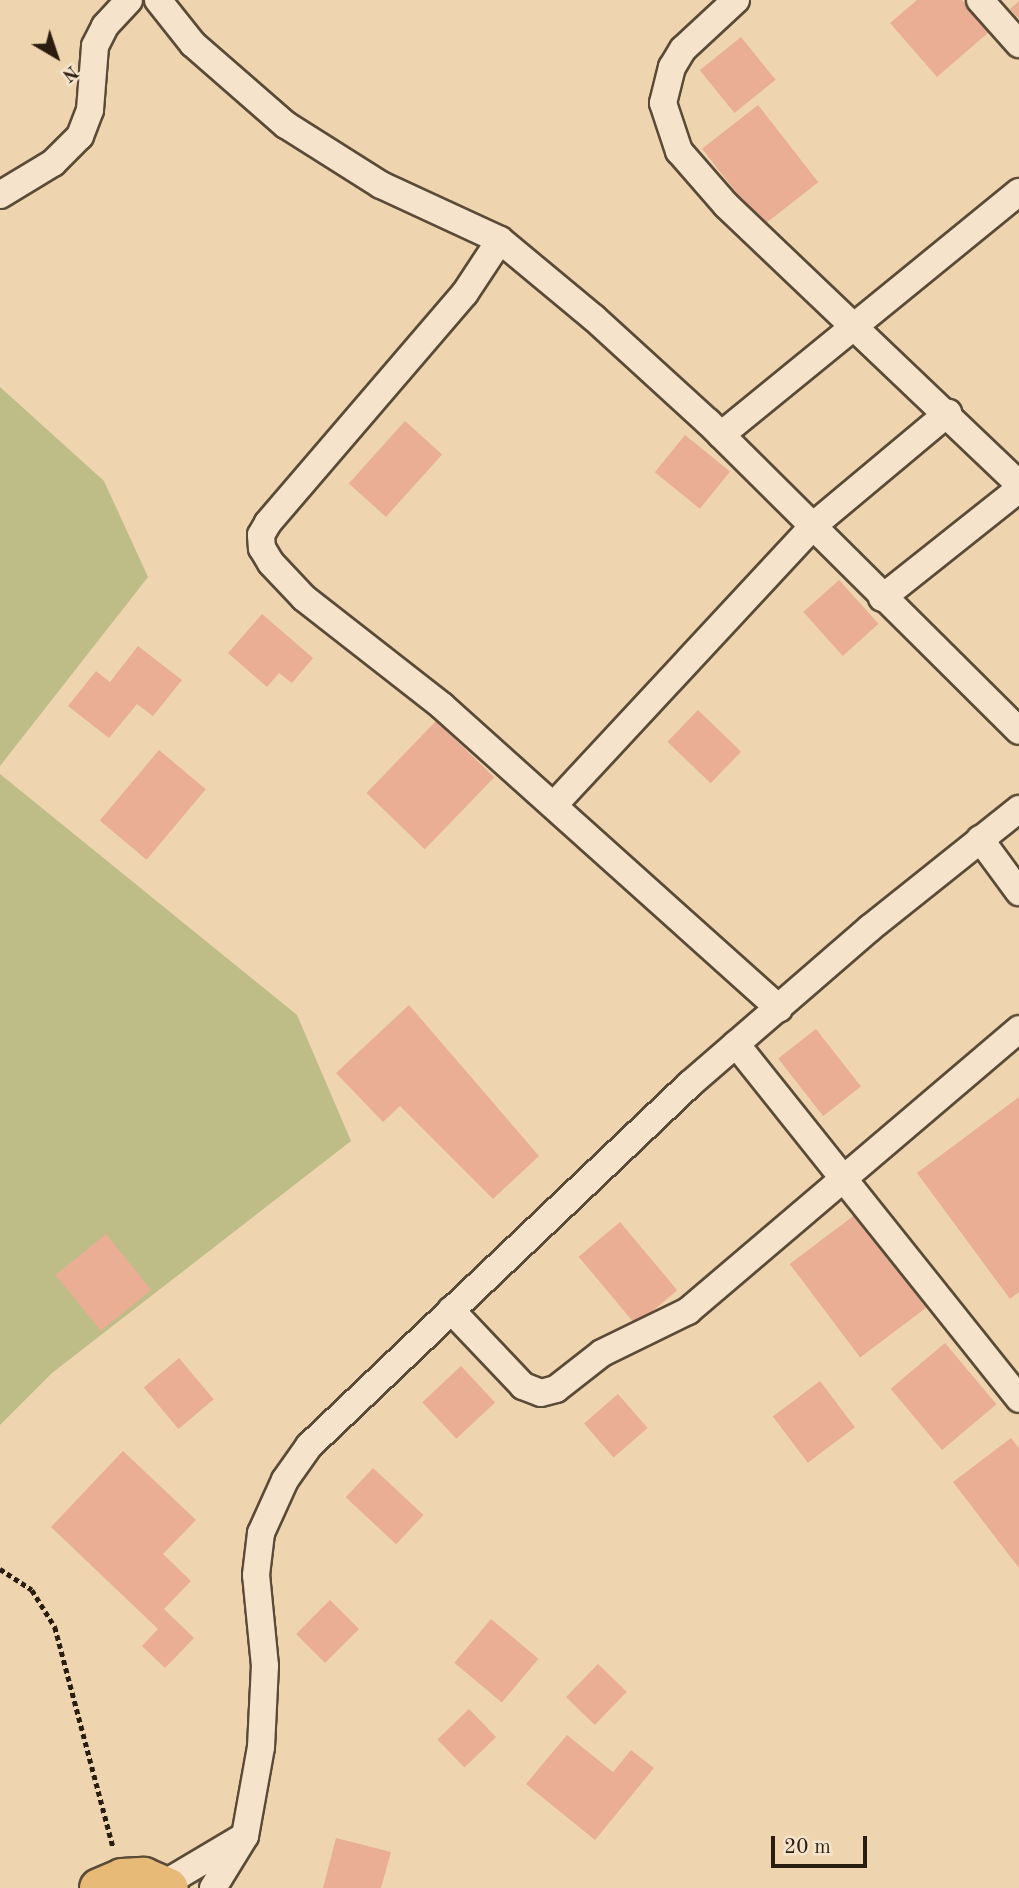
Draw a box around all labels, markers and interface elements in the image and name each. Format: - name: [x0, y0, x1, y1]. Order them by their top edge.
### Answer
- north arrow: [21, 21, 91, 91]
- text: N: [58, 61, 81, 85]
- scale bar: [774, 1822, 870, 1866]
- text: 20 m: [784, 1837, 831, 1858]

